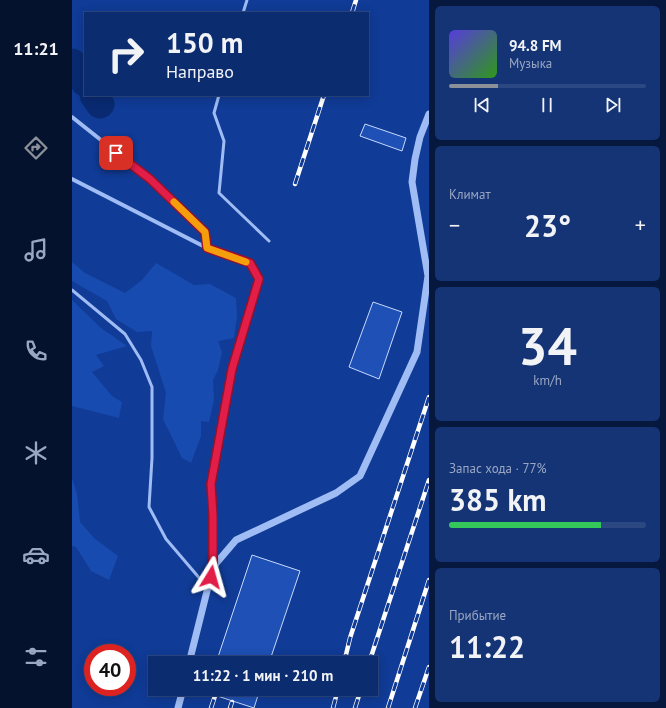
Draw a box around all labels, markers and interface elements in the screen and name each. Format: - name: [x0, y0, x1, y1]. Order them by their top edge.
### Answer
- text: 150 m: [166, 24, 243, 61]
- icon: right: [100, 28, 152, 80]
- text: 94.8 FM: [509, 36, 562, 55]
- text: 11:21: [13, 37, 59, 60]
- text: Музыка: [509, 55, 552, 72]
- text: Направо: [166, 60, 234, 83]
- icon: previous: [471, 94, 493, 116]
- icon: pause: [536, 94, 558, 116]
- icon: next: [602, 94, 624, 116]
- icon: directions: [22, 134, 50, 162]
- pin: [99, 136, 133, 170]
- icon: arrive: [105, 142, 127, 164]
- text: Климат: [449, 186, 491, 203]
- text: 23°: [524, 206, 571, 245]
- text: −: [449, 211, 460, 239]
- text: +: [635, 211, 646, 239]
- icon: music: [22, 236, 50, 264]
- text: 34: [518, 312, 577, 379]
- icon: phone: [22, 337, 50, 365]
- text: km/h: [533, 372, 562, 389]
- icon: climate: [22, 439, 50, 467]
- text: Запас хода · 77%: [449, 460, 547, 477]
- text: 385 km: [449, 480, 547, 519]
- icon: car: [22, 541, 50, 569]
- position arrow: [190, 556, 232, 598]
- text: Прибытие: [449, 607, 506, 624]
- text: 11:22: [449, 627, 525, 666]
- icon: filters: [22, 643, 50, 671]
- speed limit sign: 40: [84, 644, 136, 696]
- text: 11:22 · 1 мин · 210 m: [193, 666, 333, 685]

